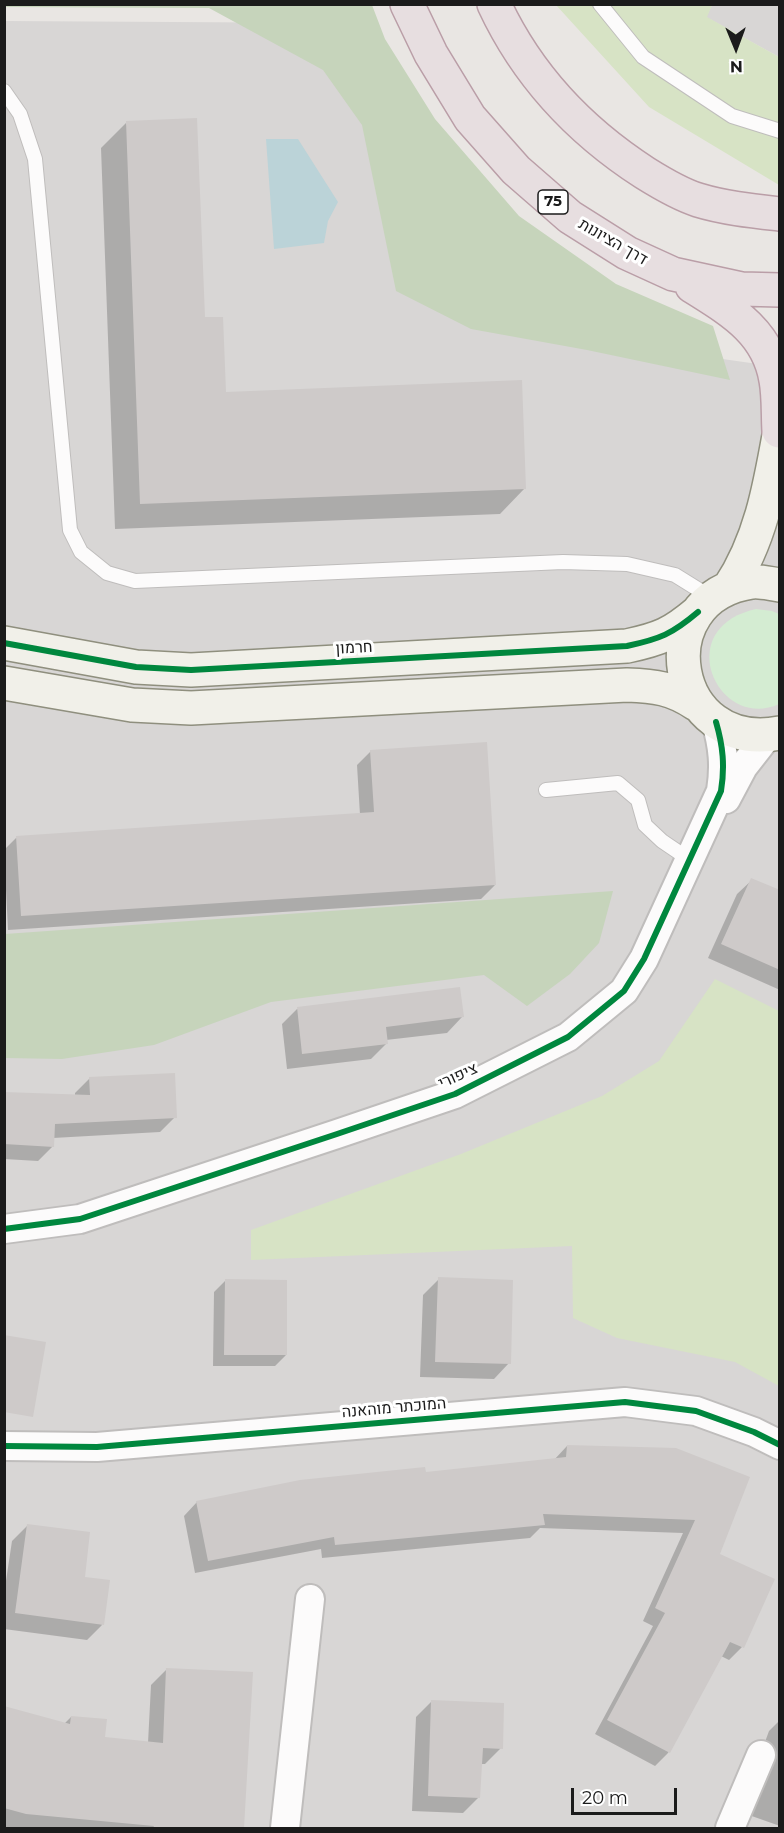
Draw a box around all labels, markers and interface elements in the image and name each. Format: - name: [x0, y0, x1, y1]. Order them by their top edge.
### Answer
- north arrow: [706, 18, 766, 78]
- text: N: [730, 57, 743, 76]
- road number: 75: [538, 190, 568, 214]
- street label: דרך הציונות: [575, 215, 651, 269]
- street label: חרמון: [335, 637, 373, 659]
- street label: ציפורי: [435, 1059, 481, 1093]
- street label: המוכתר מוהאנה: [341, 1394, 447, 1422]
- scale bar: [574, 1776, 680, 1814]
- text: 20 m: [582, 1787, 628, 1809]

